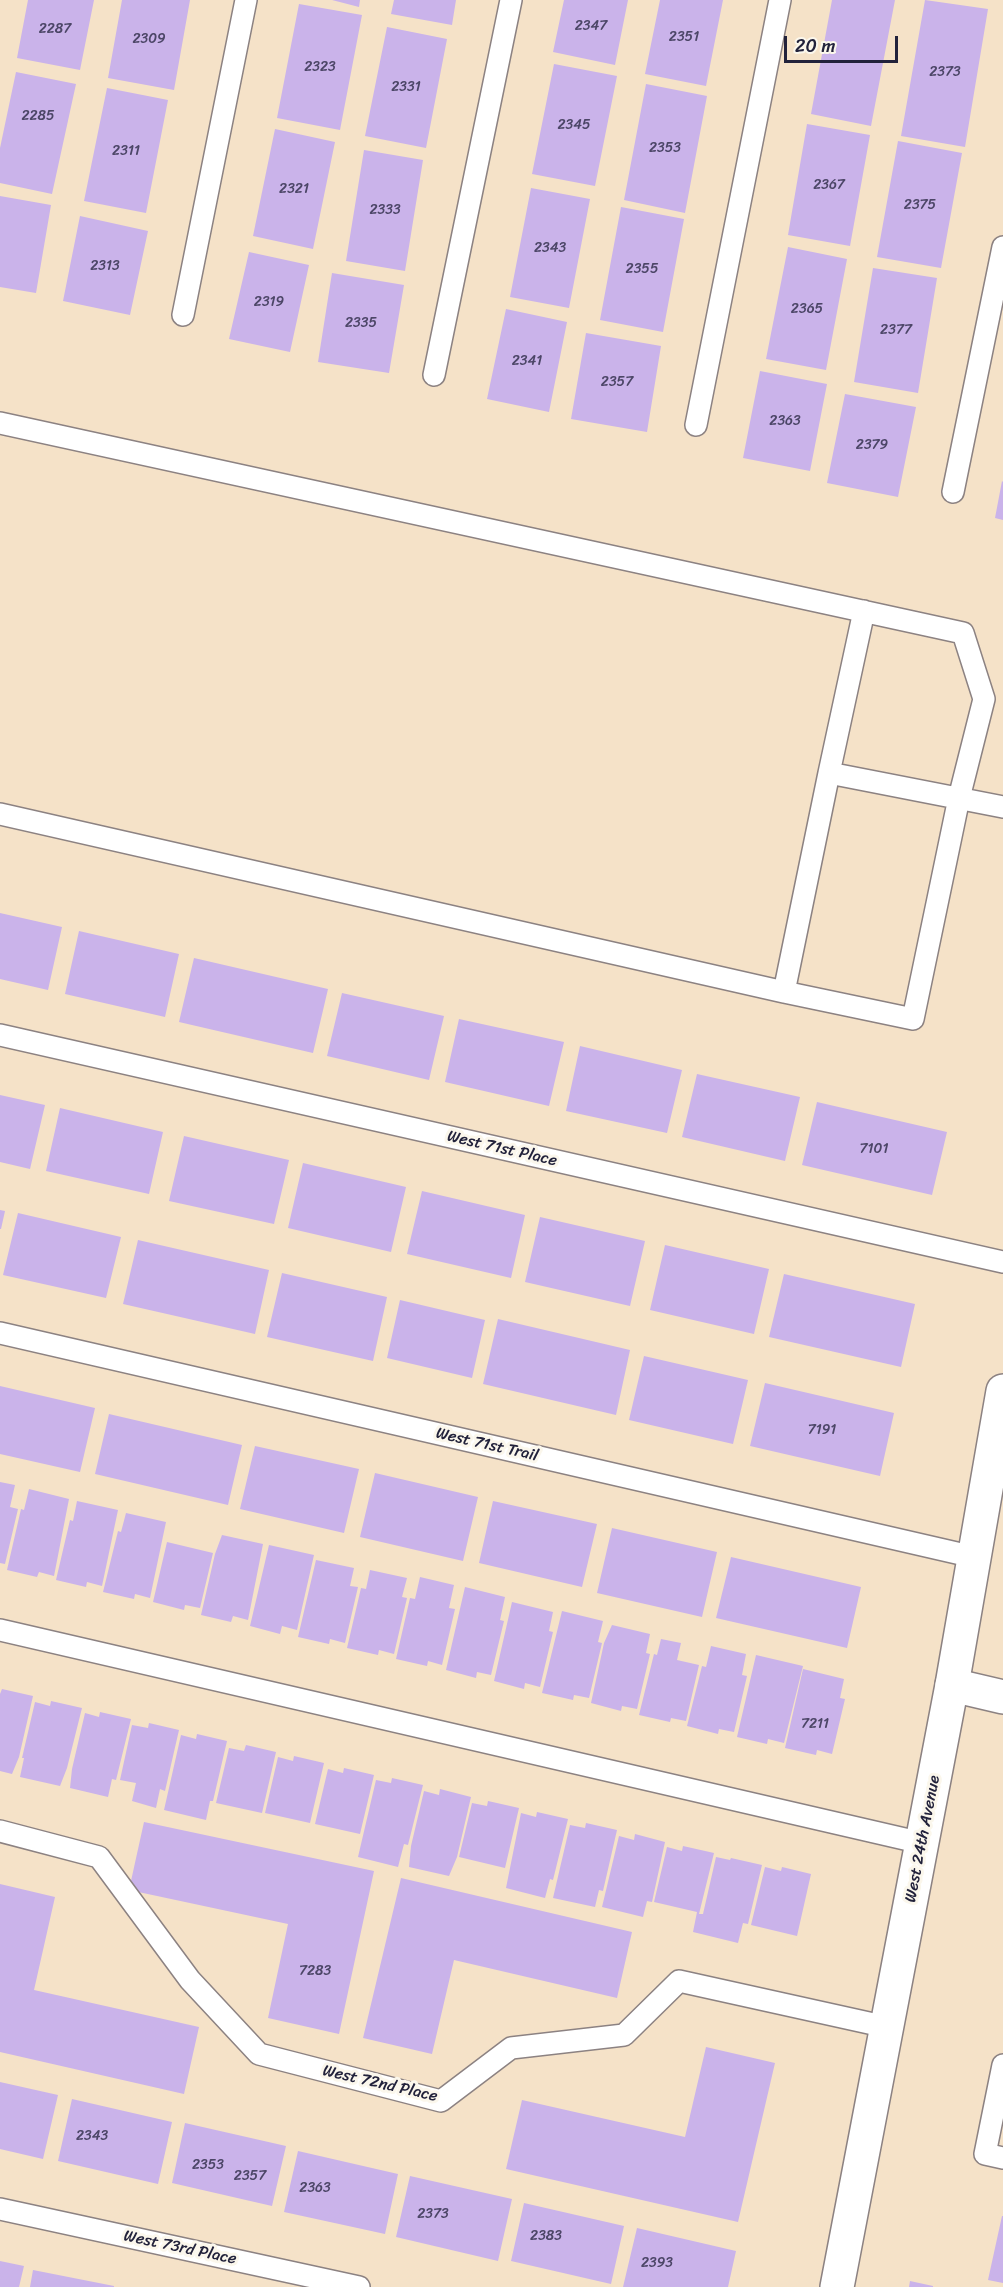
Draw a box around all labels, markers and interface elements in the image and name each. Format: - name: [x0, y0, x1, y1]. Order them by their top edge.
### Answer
- house number: 2347: [575, 18, 607, 34]
- house number: 2287: [39, 21, 71, 37]
- scale bar: [787, 24, 901, 62]
- house number: 2351: [669, 29, 699, 45]
- text: 20 m: [795, 30, 835, 62]
- house number: 2309: [132, 31, 166, 47]
- house number: 2323: [304, 59, 336, 75]
- house number: 2373: [929, 64, 961, 80]
- house number: 2331: [391, 79, 421, 95]
- house number: 2285: [21, 108, 55, 124]
- house number: 2345: [557, 117, 591, 133]
- house number: 2353: [649, 140, 681, 156]
- house number: 2311: [112, 143, 140, 159]
- house number: 2367: [813, 177, 845, 193]
- house number: 2321: [279, 181, 309, 197]
- house number: 2375: [904, 197, 936, 213]
- house number: 2333: [369, 202, 401, 218]
- house number: 2343: [534, 240, 566, 256]
- house number: 2313: [90, 258, 120, 274]
- house number: 2355: [626, 261, 658, 277]
- house number: 2319: [254, 294, 284, 310]
- house number: 2365: [791, 301, 823, 317]
- house number: 2335: [345, 315, 377, 331]
- house number: 2377: [880, 322, 912, 338]
- house number: 2341: [512, 353, 542, 369]
- house number: 2357: [601, 374, 633, 390]
- house number: 2363: [769, 413, 801, 429]
- house number: 2379: [856, 437, 888, 453]
- street label: West 71st Place: [445, 1127, 559, 1171]
- house number: 7101: [860, 1141, 888, 1157]
- house number: 7191: [808, 1422, 836, 1438]
- street label: West 71st Trail: [434, 1424, 540, 1466]
- house number: 7211: [801, 1716, 829, 1732]
- street label: West 24th Avenue: [901, 1774, 945, 1904]
- house number: 7283: [299, 1963, 331, 1979]
- street label: West 72nd Place: [321, 2061, 439, 2107]
- house number: 2343: [76, 2128, 108, 2144]
- house number: 2353: [192, 2157, 224, 2173]
- house number: 2357: [234, 2168, 266, 2184]
- house number: 2363: [299, 2180, 331, 2196]
- house number: 2373: [417, 2206, 449, 2222]
- street label: West 73rd Place: [122, 2227, 238, 2269]
- house number: 2383: [530, 2228, 562, 2244]
- house number: 2393: [641, 2255, 673, 2271]

